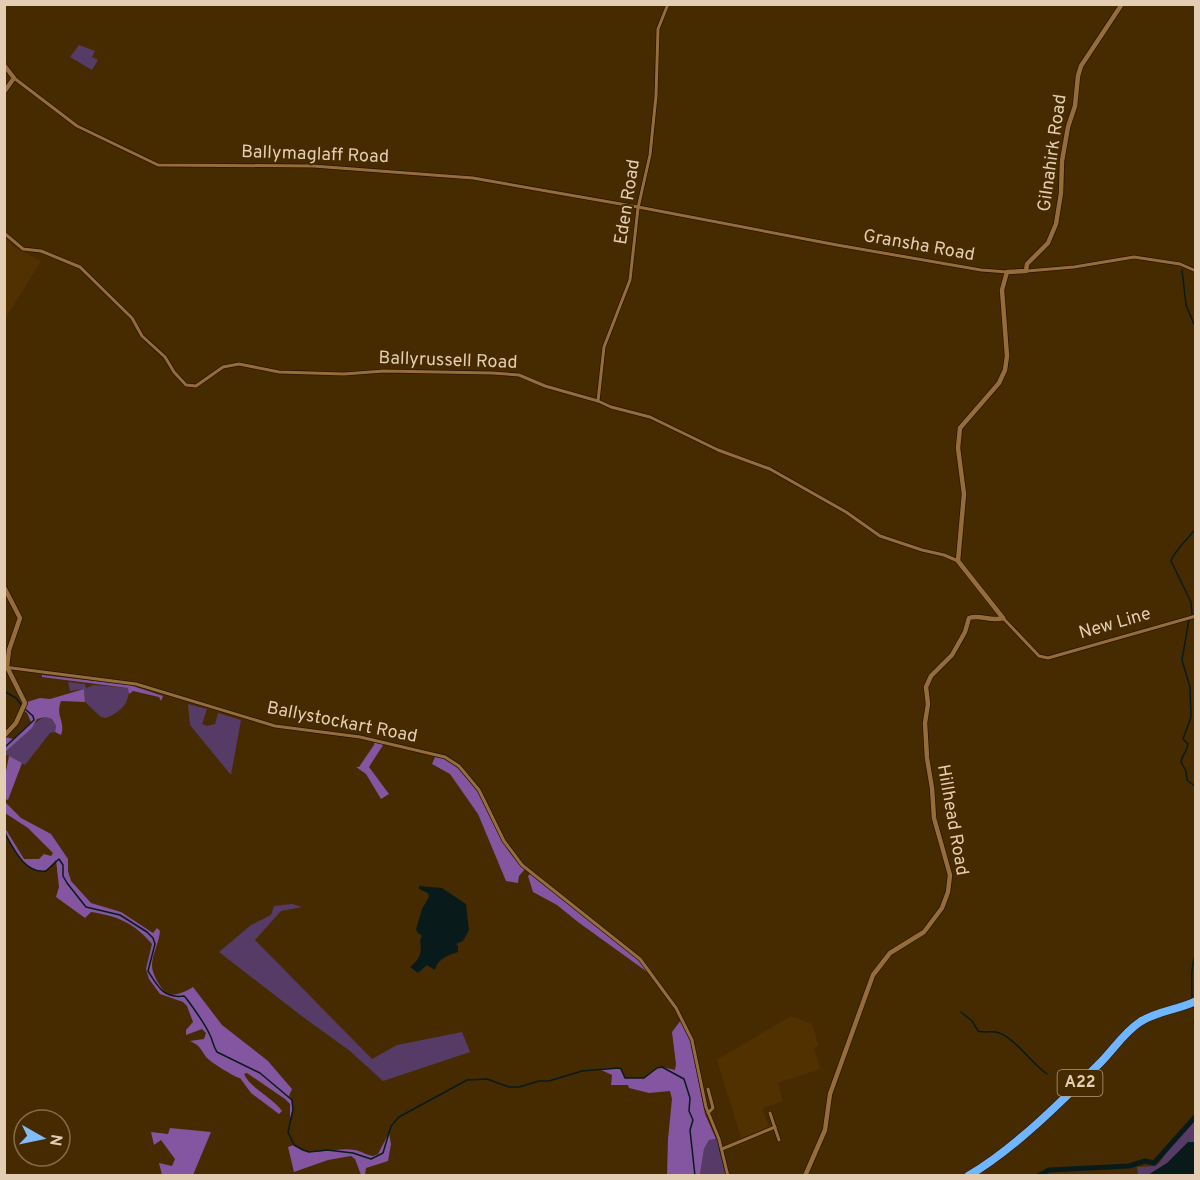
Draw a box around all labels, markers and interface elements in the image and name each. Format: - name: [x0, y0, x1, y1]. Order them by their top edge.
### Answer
- street label: Gilnahirk Road: [1033, 93, 1073, 213]
- street label: Ballymaglaff Road: [241, 141, 389, 169]
- street label: Eden Road: [610, 158, 646, 246]
- street label: Gransha Road: [861, 225, 977, 267]
- street label: Ballyrussell Road: [378, 347, 518, 375]
- street label: New Line: [1076, 603, 1154, 645]
- street label: Ballystockart Road: [265, 697, 419, 749]
- street label: Hillhead Road: [931, 763, 973, 877]
- road number: A22: [1058, 1070, 1102, 1096]
- north arrow: [12, 1108, 72, 1168]
- text: N: [44, 1133, 66, 1147]

